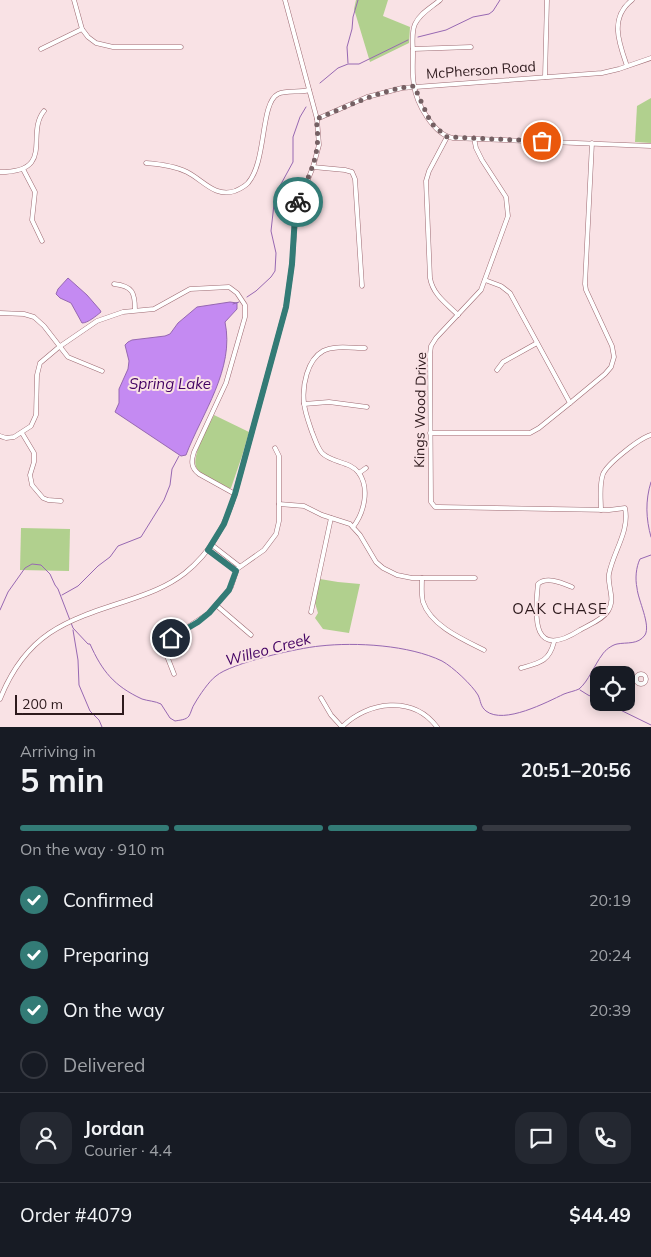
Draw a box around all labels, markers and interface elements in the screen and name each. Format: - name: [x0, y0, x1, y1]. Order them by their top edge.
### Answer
- street label: McPherson Road: [425, 57, 537, 83]
- pin: [521, 120, 563, 162]
- icon: bag: [528, 127, 556, 155]
- courier: [273, 177, 323, 227]
- icon: bike: [284, 188, 312, 216]
- street label: Kings Wood Drive: [410, 352, 430, 468]
- water label: Spring Lake: [129, 374, 211, 393]
- district label: OAK CHASE: [512, 599, 608, 618]
- pin: [150, 617, 192, 659]
- icon: home: [157, 624, 185, 652]
- water label: Willeo Creek: [223, 628, 314, 670]
- map controls: [590, 666, 635, 711]
- button: locate: [590, 666, 635, 711]
- scale bar: [15, 692, 124, 715]
- text: 200 m: [22, 695, 63, 713]
- text: Arriving in: [20, 741, 96, 761]
- text: 20:51–20:56: [521, 758, 631, 782]
- text: 5 min: [20, 760, 104, 800]
- text: On the way · 910 m: [20, 839, 165, 859]
- icon: check: [20, 886, 48, 914]
- text: Confirmed: [63, 888, 154, 912]
- text: 20:19: [589, 890, 631, 910]
- icon: check: [20, 941, 48, 969]
- text: Preparing: [63, 943, 149, 967]
- text: 20:24: [589, 945, 631, 965]
- icon: check: [20, 996, 48, 1024]
- text: On the way: [63, 998, 165, 1022]
- text: 20:39: [589, 1000, 631, 1020]
- text: Delivered: [63, 1053, 145, 1077]
- button: person: [20, 1112, 72, 1164]
- button: chat: [515, 1112, 567, 1164]
- button: phone: [579, 1112, 631, 1164]
- text: Jordan: [84, 1116, 144, 1140]
- text: Courier · 4.4: [84, 1140, 172, 1160]
- text: Order #4079: [20, 1203, 132, 1227]
- text: $44.49: [569, 1203, 631, 1227]

